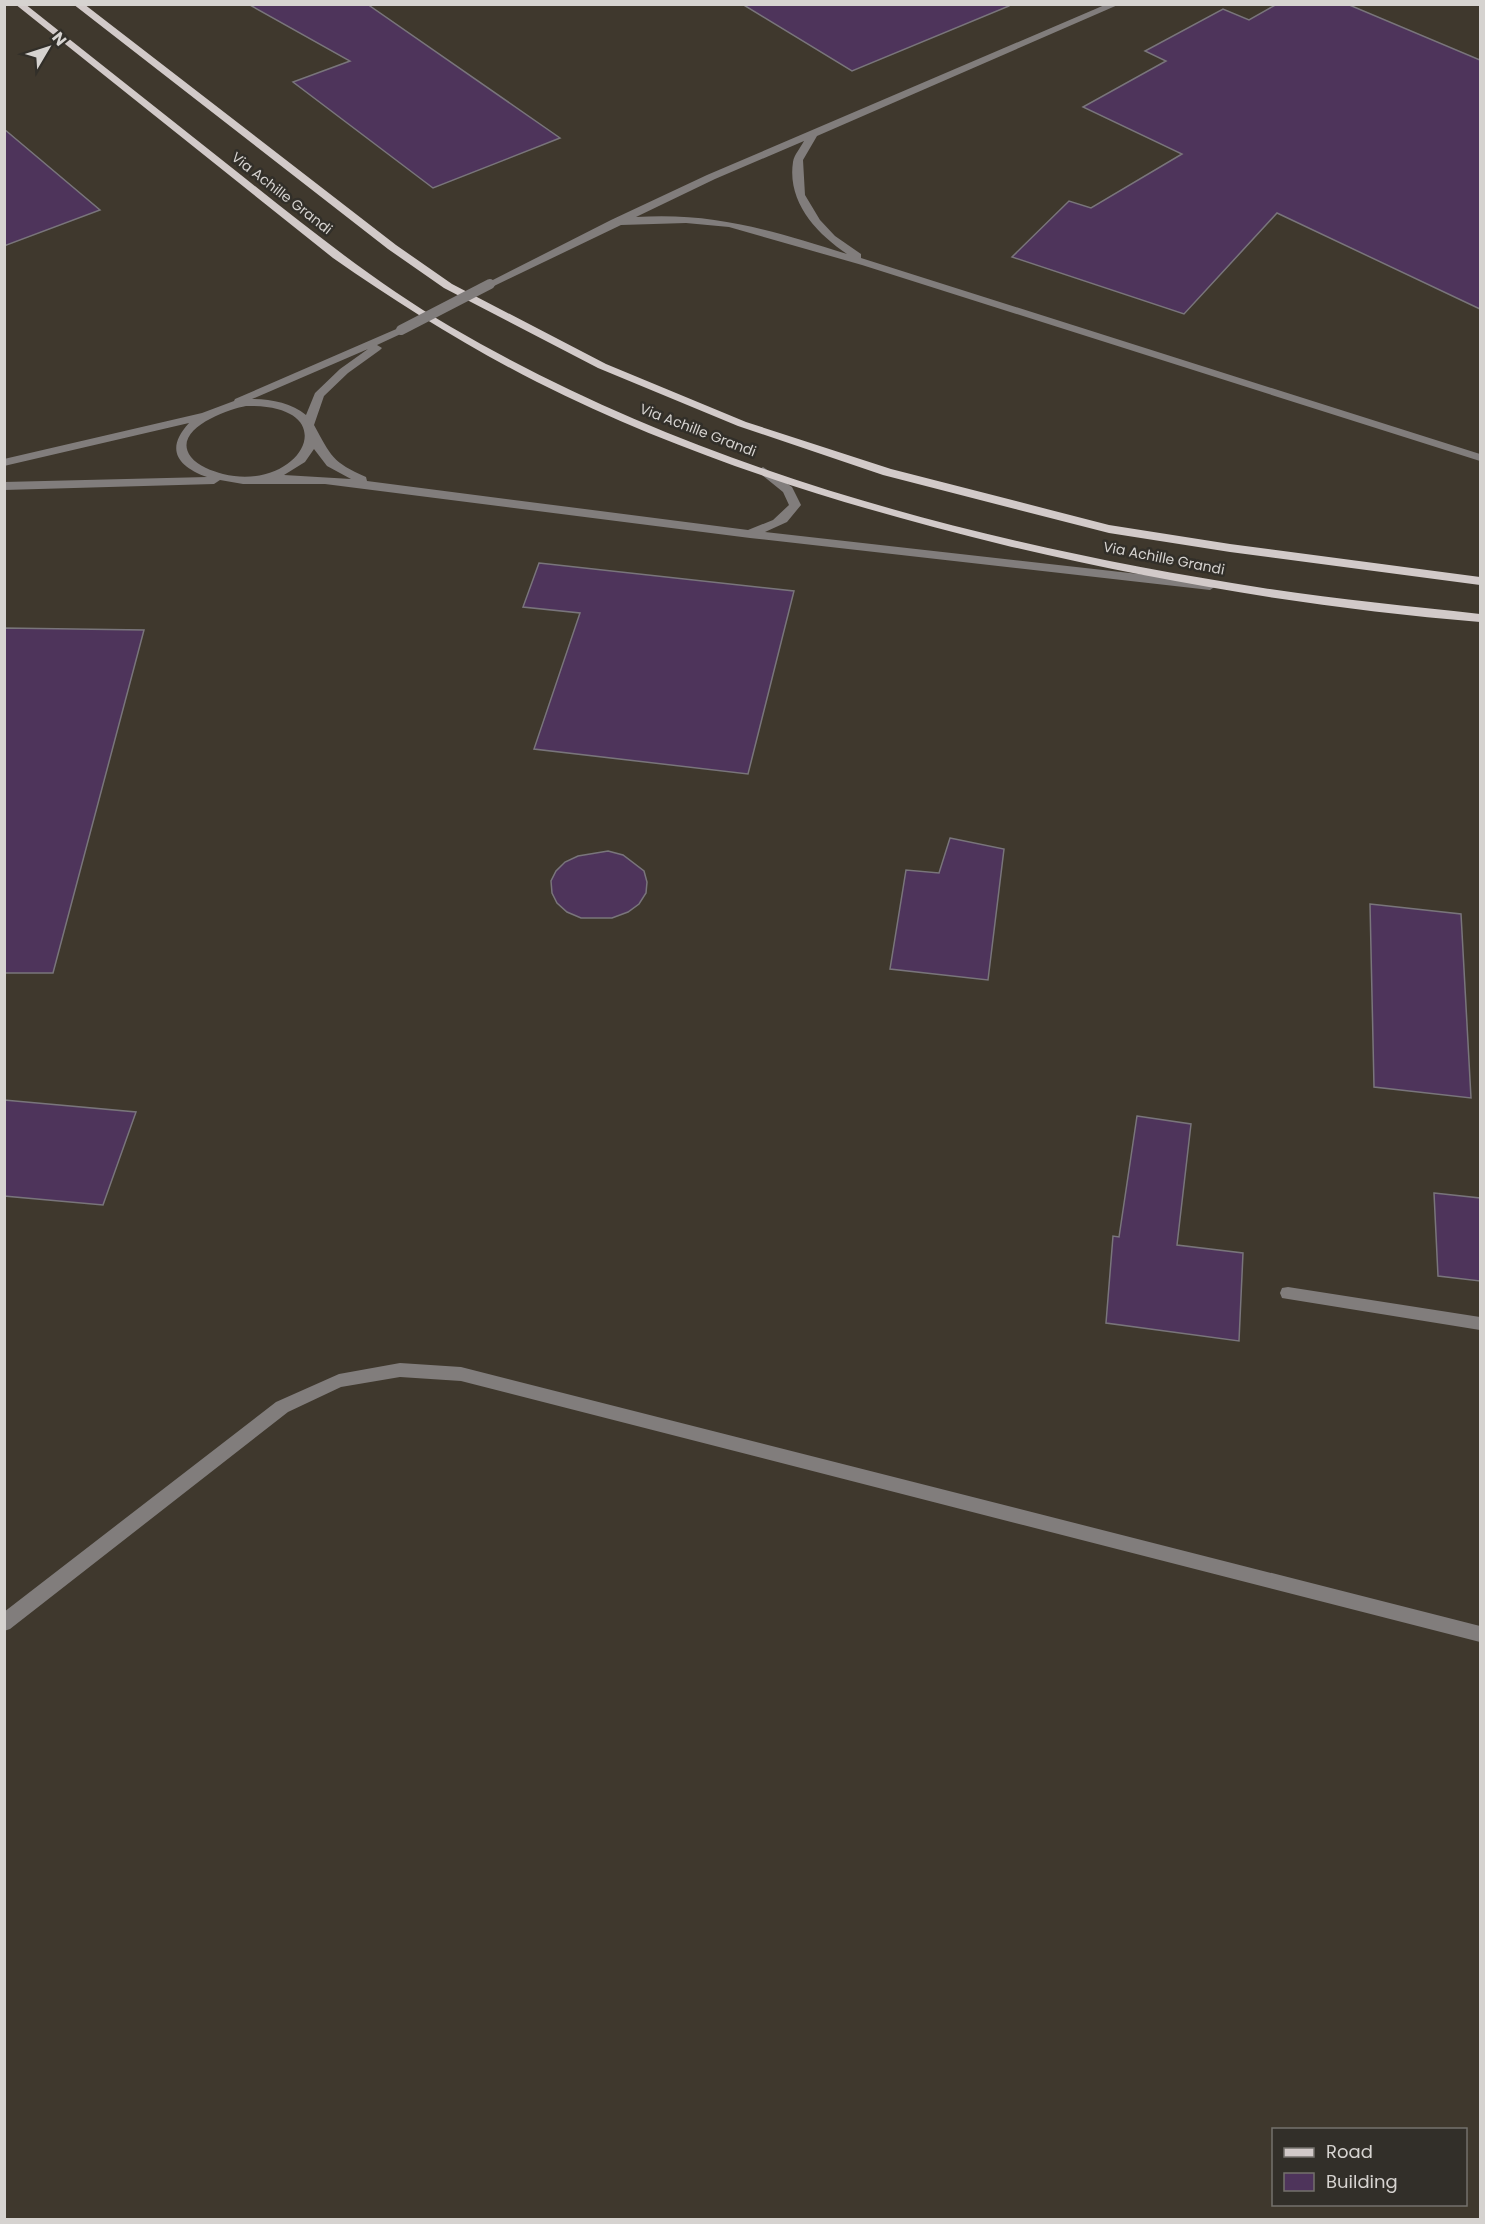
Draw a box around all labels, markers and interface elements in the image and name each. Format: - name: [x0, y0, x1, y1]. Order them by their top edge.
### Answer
- north arrow: [18, 18, 78, 78]
- text: N: [47, 27, 72, 51]
- street label: Via Achille Grandi: [227, 147, 337, 239]
- street label: Via Achille Grandi: [637, 399, 759, 461]
- street label: Via Achille Grandi: [1102, 536, 1226, 580]
- legend: [1272, 2128, 1467, 2206]
- text: Road: [1326, 2139, 1373, 2164]
- text: Building: [1326, 2169, 1398, 2194]

